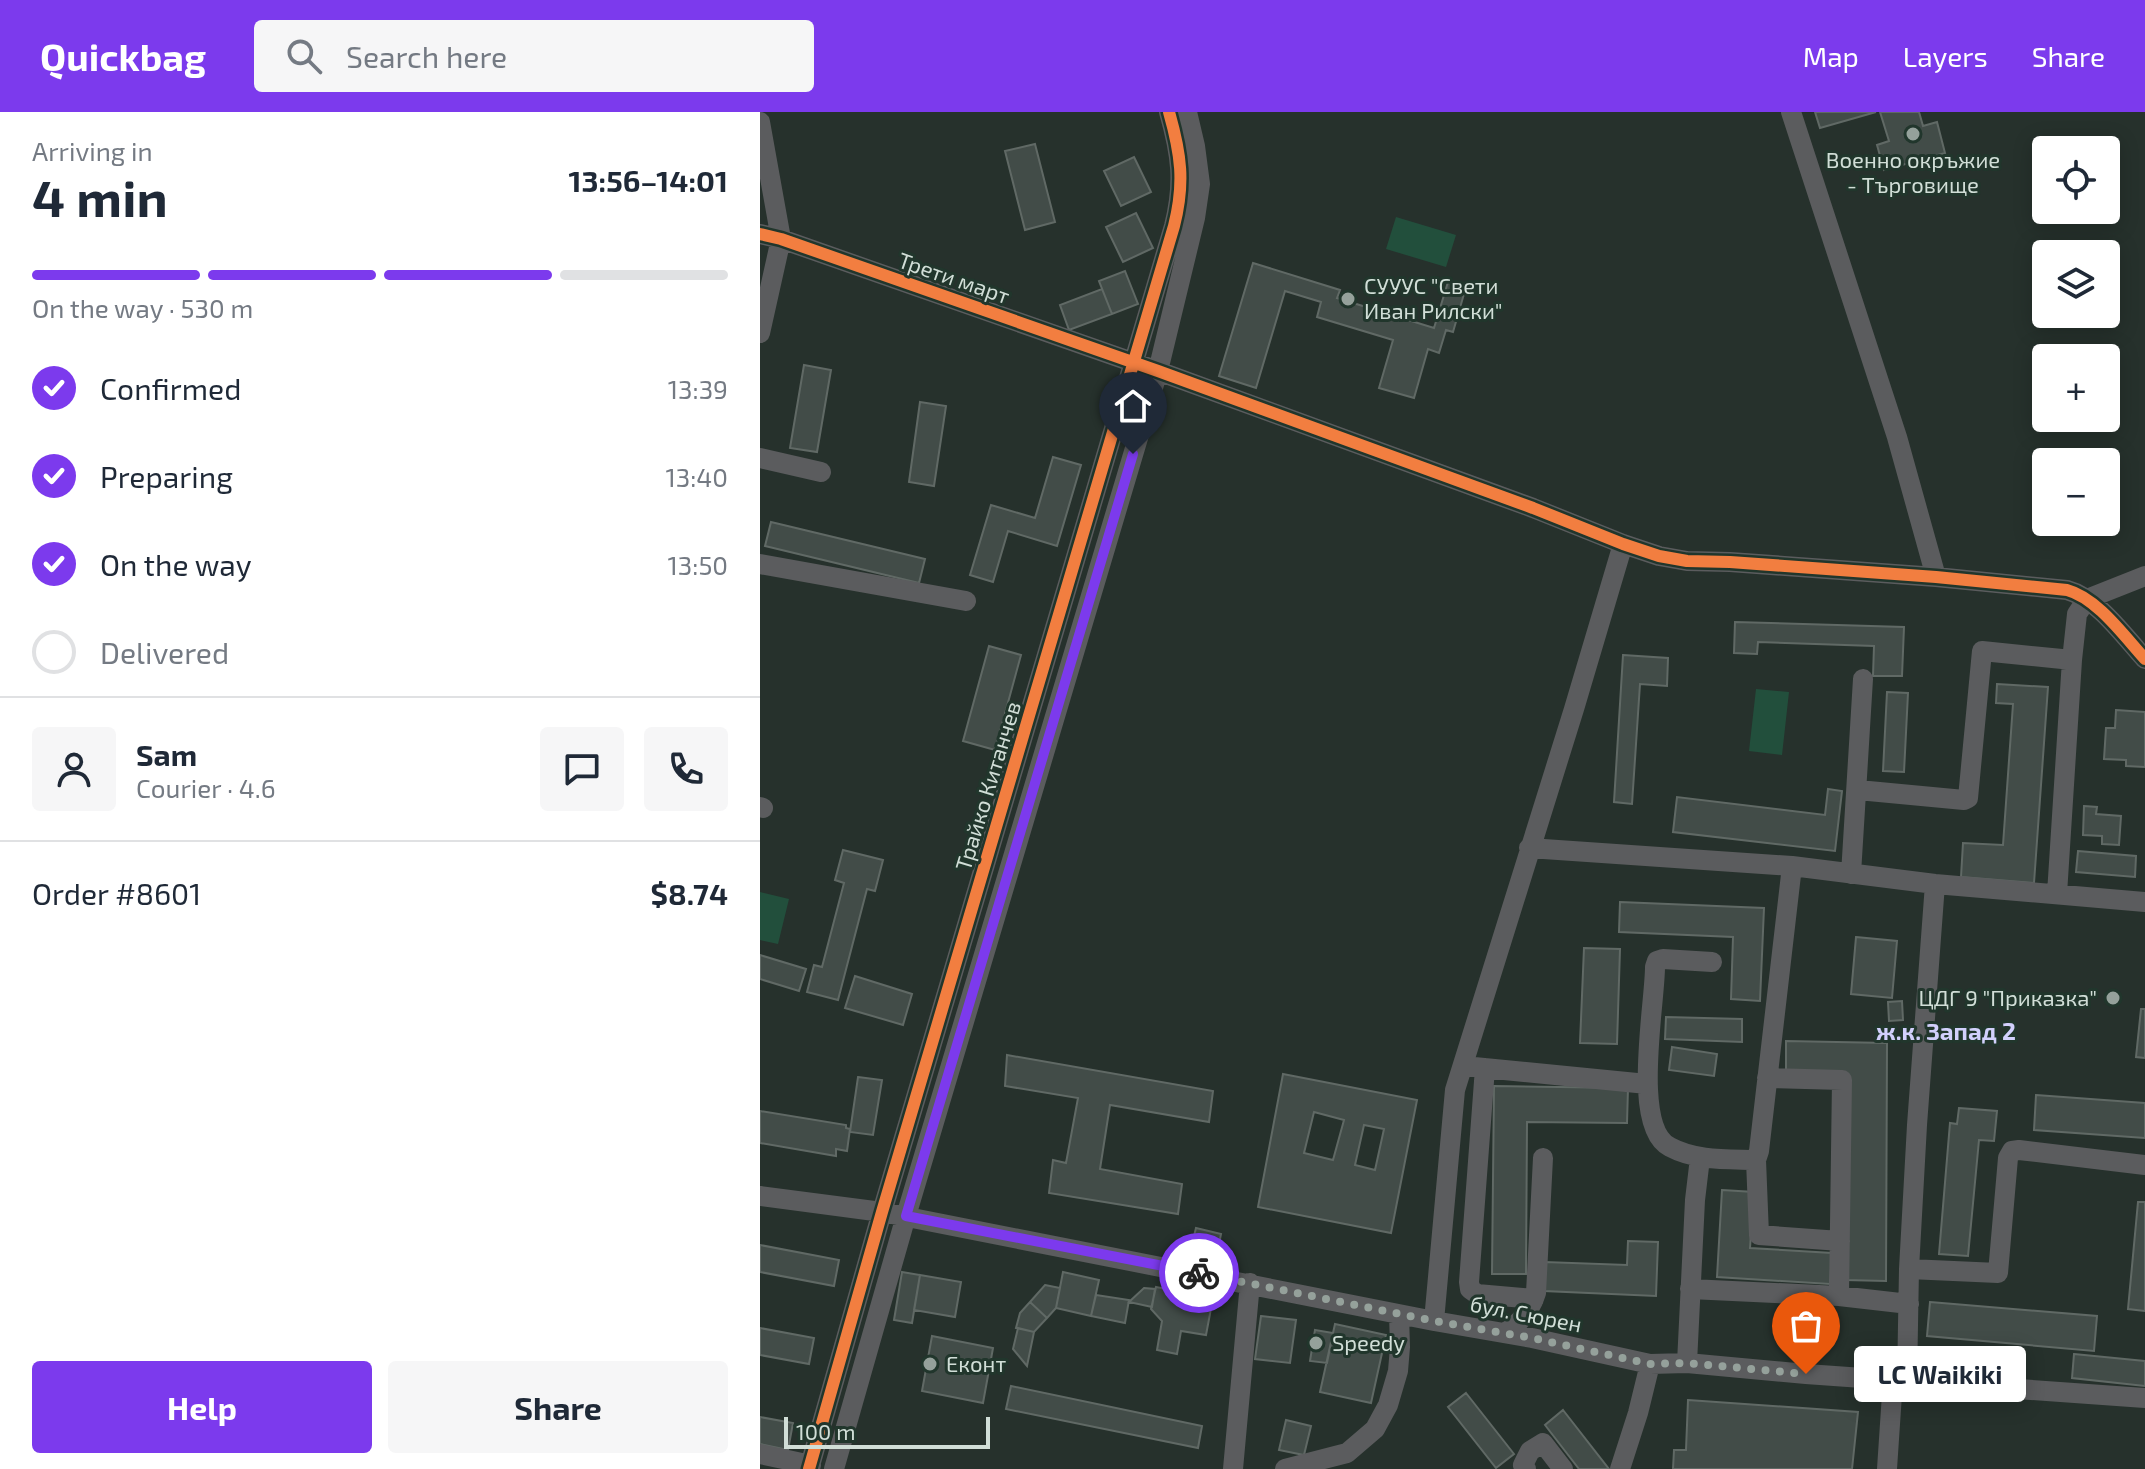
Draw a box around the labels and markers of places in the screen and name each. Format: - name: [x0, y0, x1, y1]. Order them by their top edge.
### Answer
- marker: Военно окръжие - Търговище: [1904, 125, 1922, 143]
- place label: Военно окръжие - Търговище: [1826, 146, 2000, 197]
- place label: СУУУС "Свети Иван Рилски": [1364, 272, 1503, 323]
- marker: СУУУС "Свети Иван Рилски": [1339, 290, 1357, 308]
- pin: [1099, 372, 1167, 454]
- place label: ЦДГ 9 "Приказка": [1918, 984, 2097, 1010]
- marker: ЦДГ 9 "Приказка": [2104, 989, 2122, 1007]
- pin: [1772, 1292, 1840, 1374]
- place label: Speedy: [1332, 1329, 1405, 1355]
- marker: Speedy: [1307, 1334, 1325, 1352]
- callout: LC Waikiki: [1854, 1346, 2026, 1402]
- place label: Еконт: [946, 1350, 1006, 1376]
- marker: Еконт: [921, 1355, 939, 1373]

